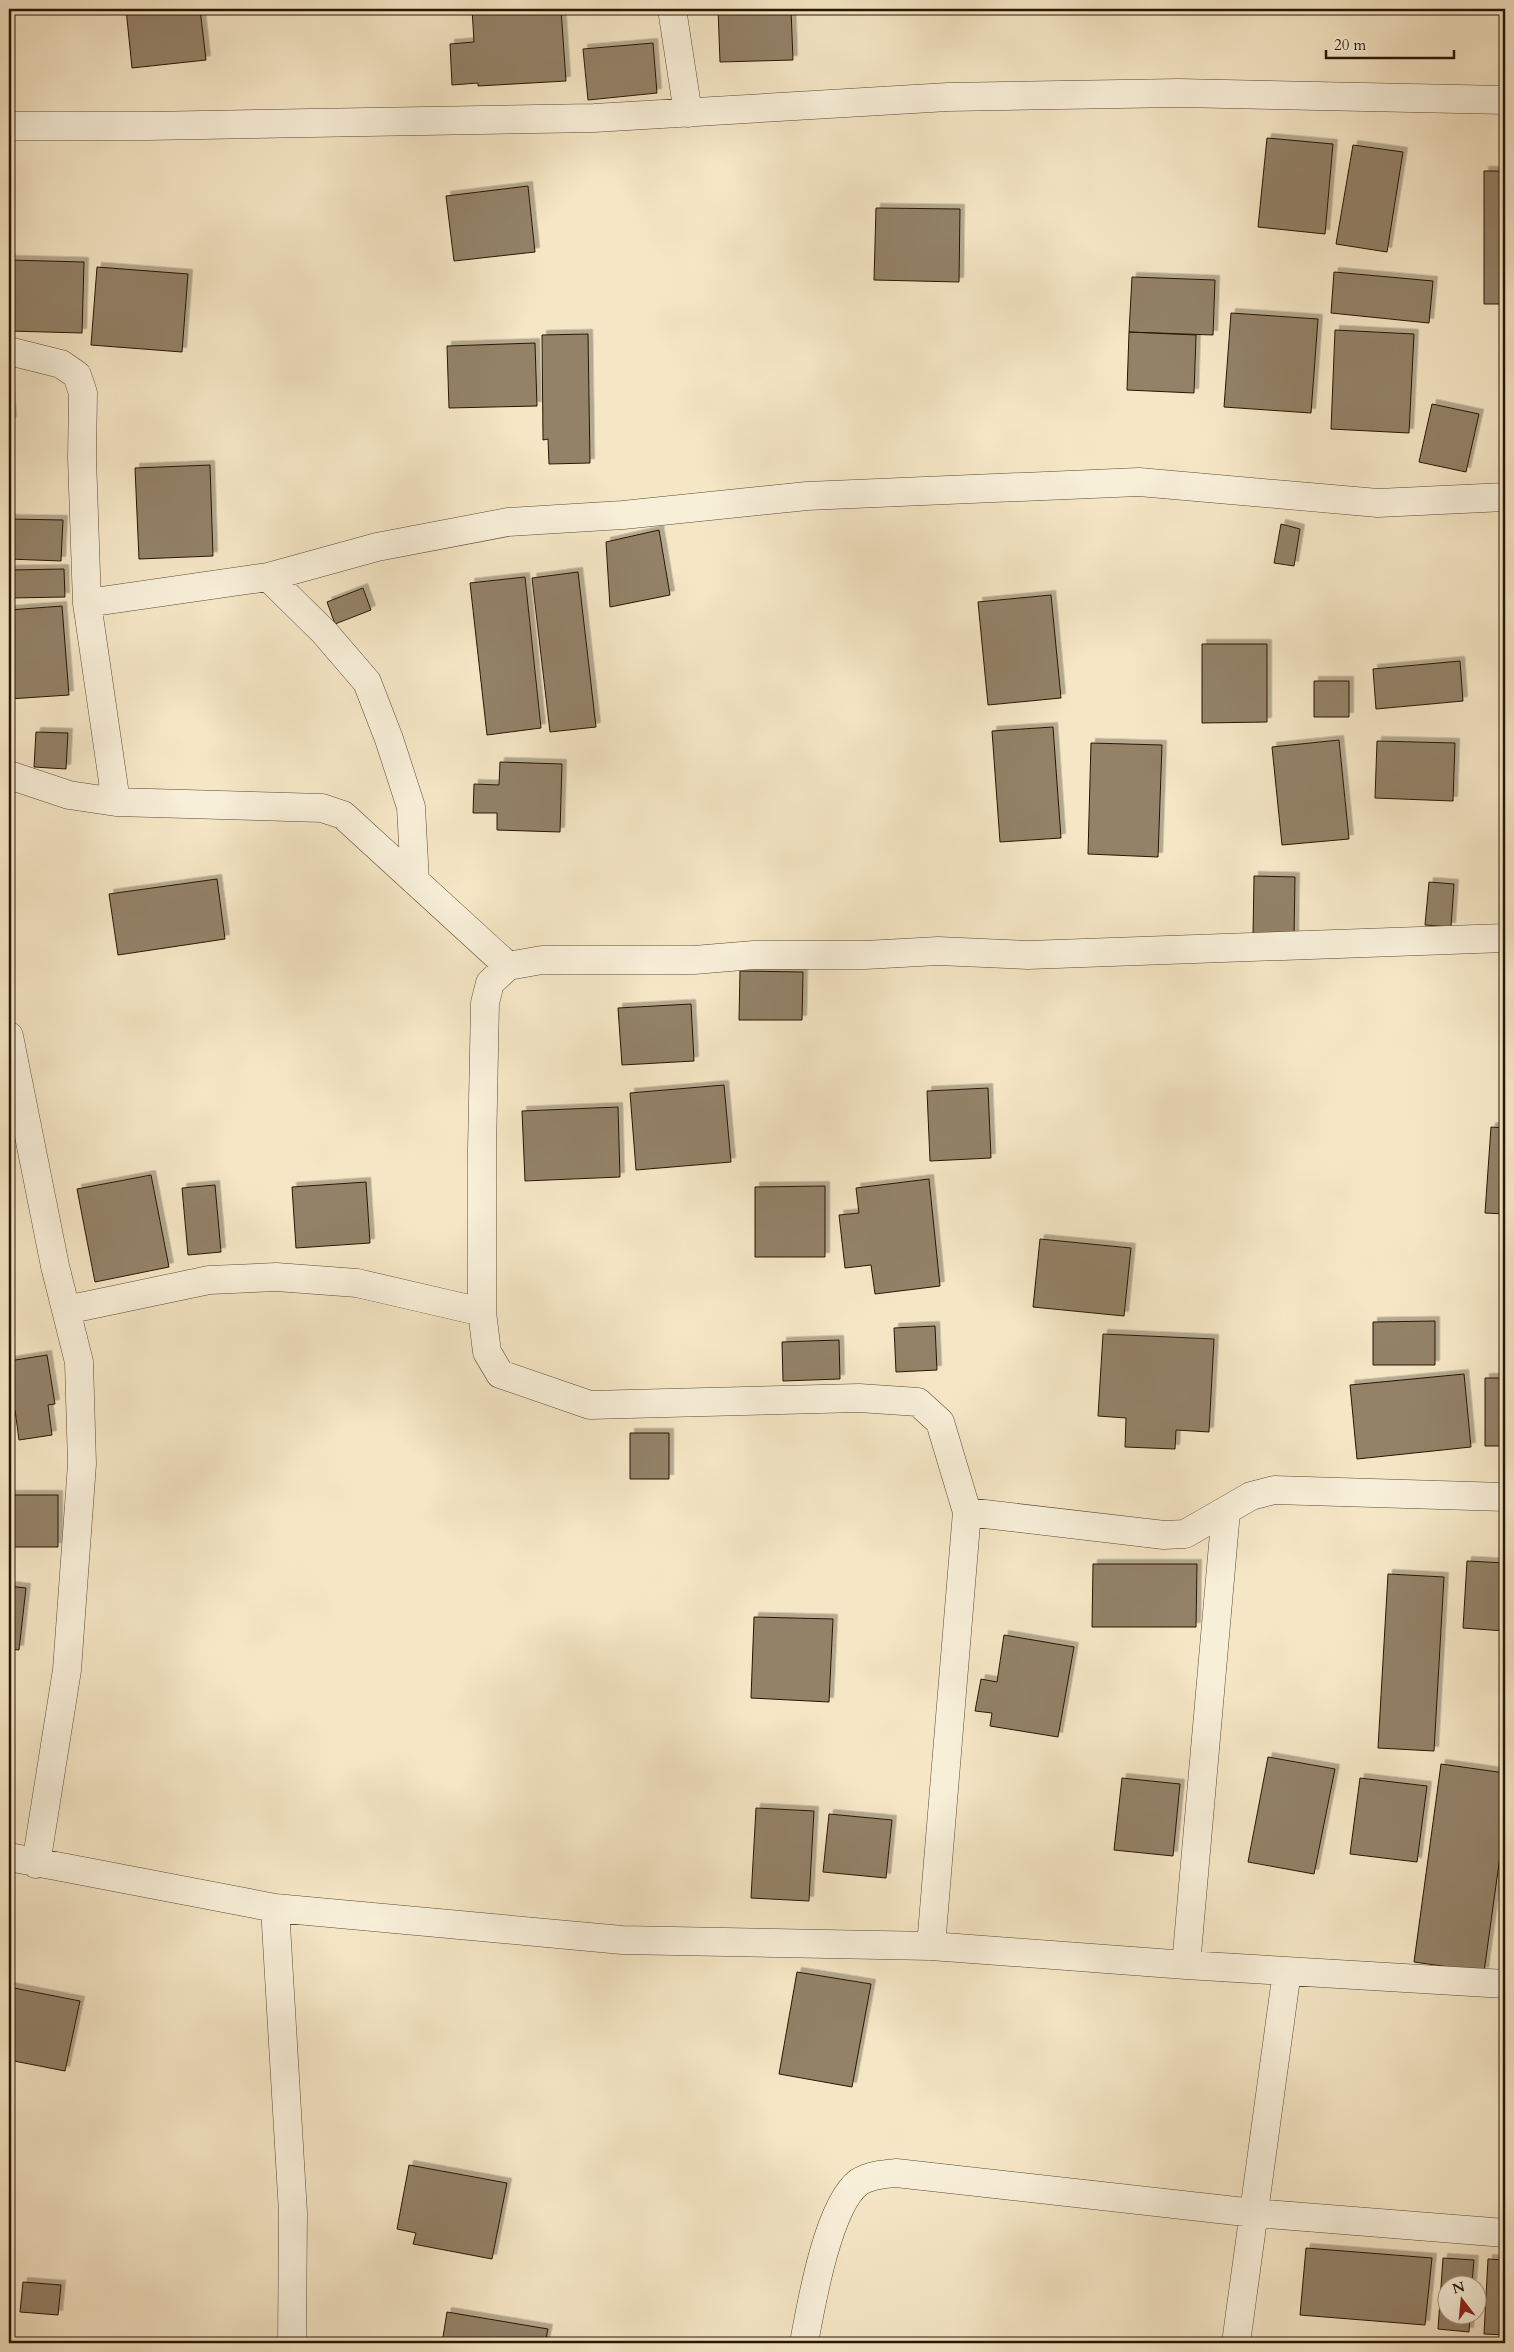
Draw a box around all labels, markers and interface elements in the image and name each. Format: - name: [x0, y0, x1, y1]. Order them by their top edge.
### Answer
- scale bar: [1326, 28, 1454, 60]
- text: 20 m: [1334, 35, 1366, 55]
- north arrow: [1436, 2274, 1486, 2324]
- text: N: [1450, 2277, 1467, 2299]

